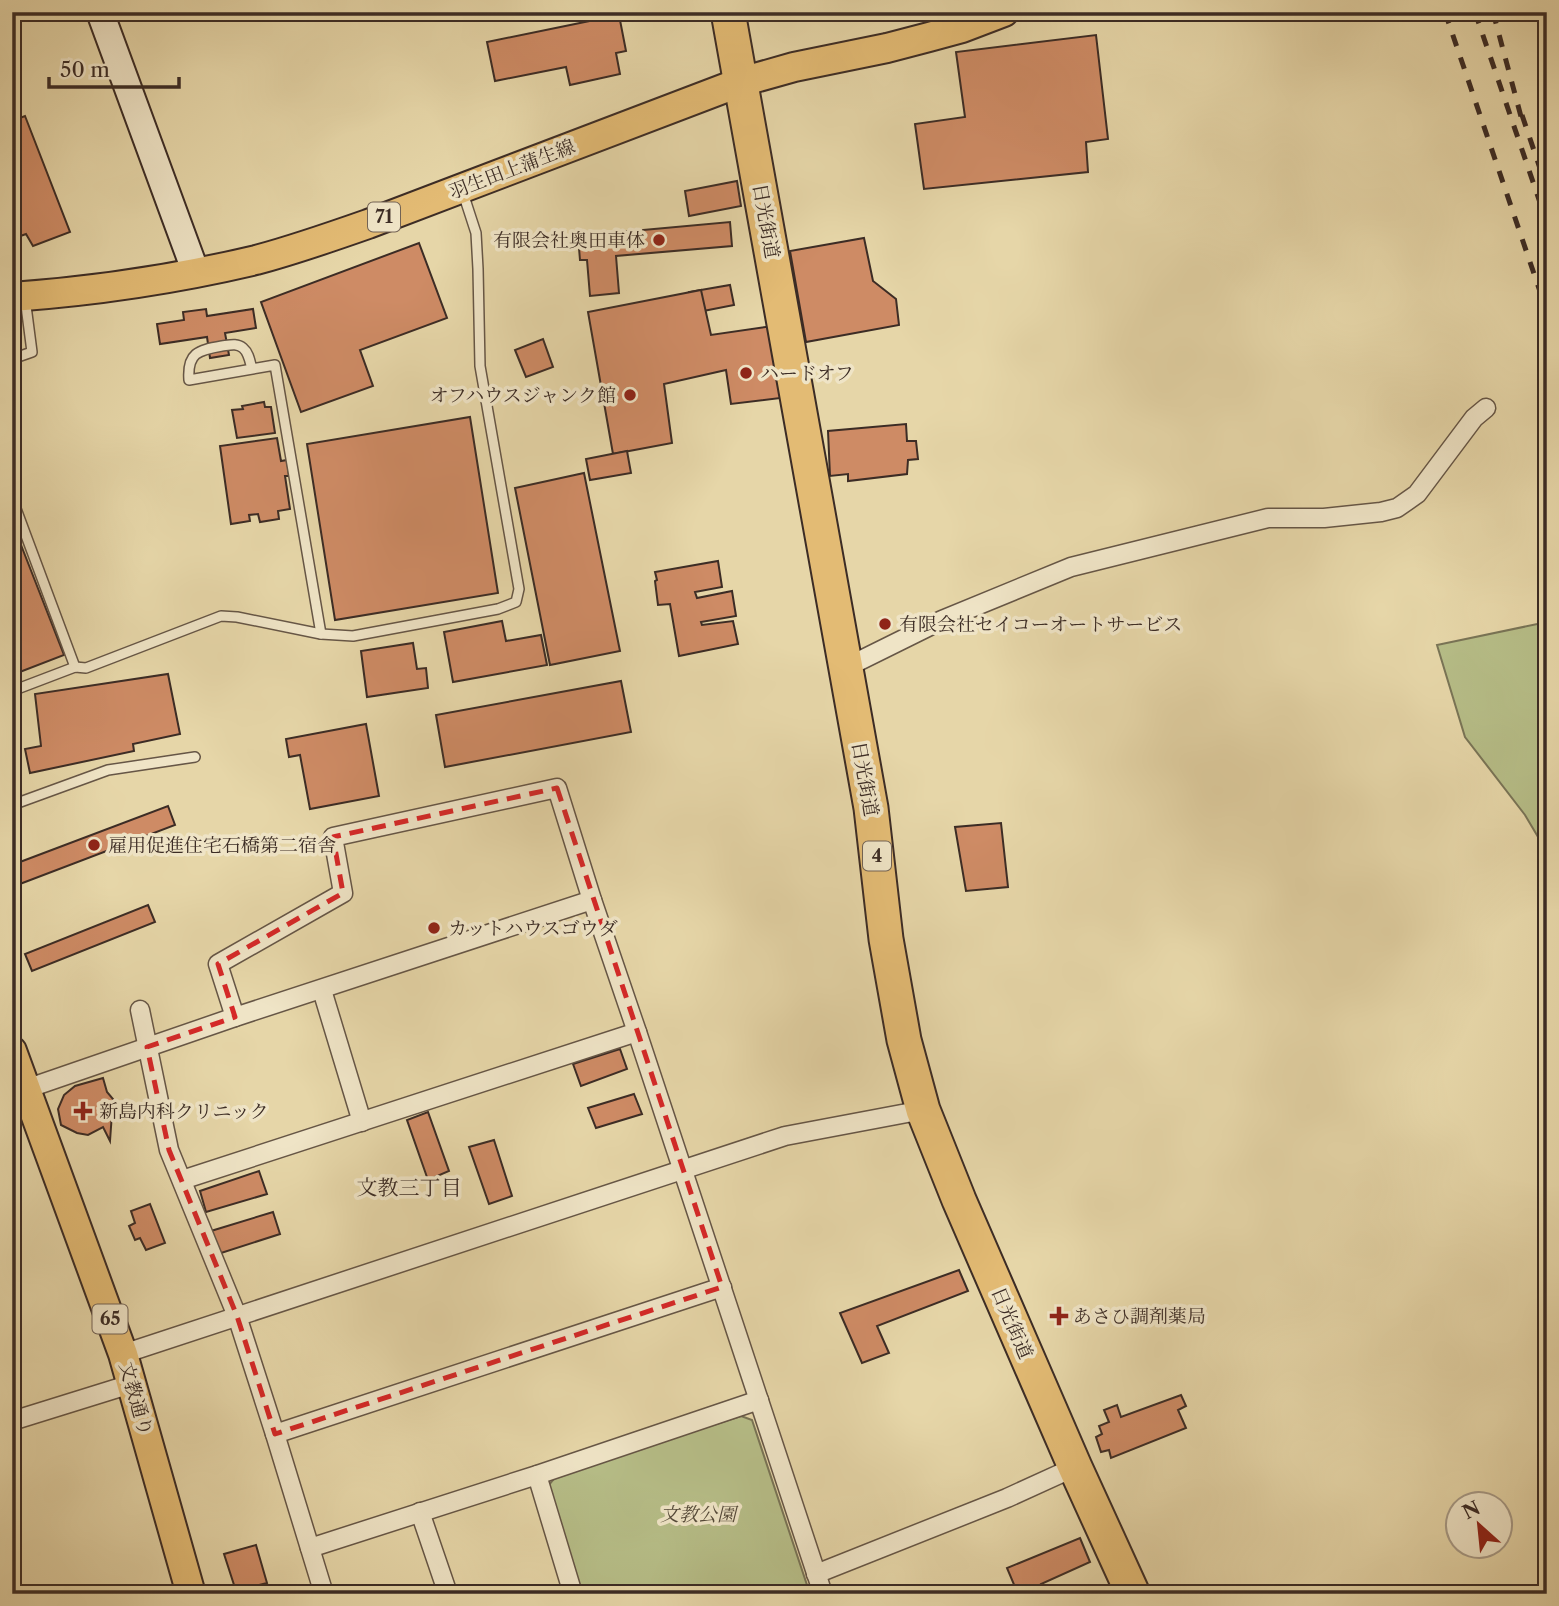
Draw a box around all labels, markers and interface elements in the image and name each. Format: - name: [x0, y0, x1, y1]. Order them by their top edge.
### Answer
- scale bar: [49, 46, 178, 90]
- text: 50 m: [60, 57, 110, 82]
- street label: 羽生田上蒲生線: [446, 134, 578, 204]
- street label: 日光街道: [748, 182, 784, 260]
- road number: 71: [368, 202, 400, 232]
- place label: 有限会社奥田車体: [493, 229, 645, 252]
- marker: 有限会社奥田車体: [651, 232, 667, 248]
- place label: ハードオフ: [760, 362, 854, 385]
- marker: ハードオフ: [738, 365, 754, 381]
- place label: オフハウスジャンク館: [429, 384, 616, 407]
- marker: オフハウスジャンク館: [622, 387, 638, 403]
- place label: 有限会社セイコーオートサービス: [899, 613, 1182, 636]
- marker: 有限会社セイコーオートサービス: [877, 616, 893, 632]
- street label: 日光街道: [847, 740, 883, 818]
- place label: 雇用促進住宅石橋第二宿舎: [108, 834, 336, 857]
- marker: 雇用促進住宅石橋第二宿舎: [86, 837, 102, 853]
- road number: 4: [863, 842, 891, 870]
- place label: カットハウスゴウダ: [448, 917, 618, 940]
- marker: カットハウスゴウダ: [426, 920, 442, 936]
- place label: 新島内科クリニック: [99, 1100, 269, 1123]
- marker: 新島内科クリニック: [73, 1101, 93, 1121]
- district label: 文教三丁目: [357, 1175, 462, 1200]
- street label: 日光街道: [987, 1284, 1037, 1362]
- road number: 65: [92, 1304, 128, 1334]
- place label: あさひ調剤薬局: [1073, 1305, 1206, 1328]
- marker: あさひ調剤薬局: [1051, 1308, 1067, 1324]
- street label: 文教通り: [114, 1359, 158, 1439]
- north arrow: [1444, 1490, 1514, 1560]
- text: N: [1459, 1496, 1484, 1524]
- park label: 文教公園: [660, 1503, 739, 1526]

